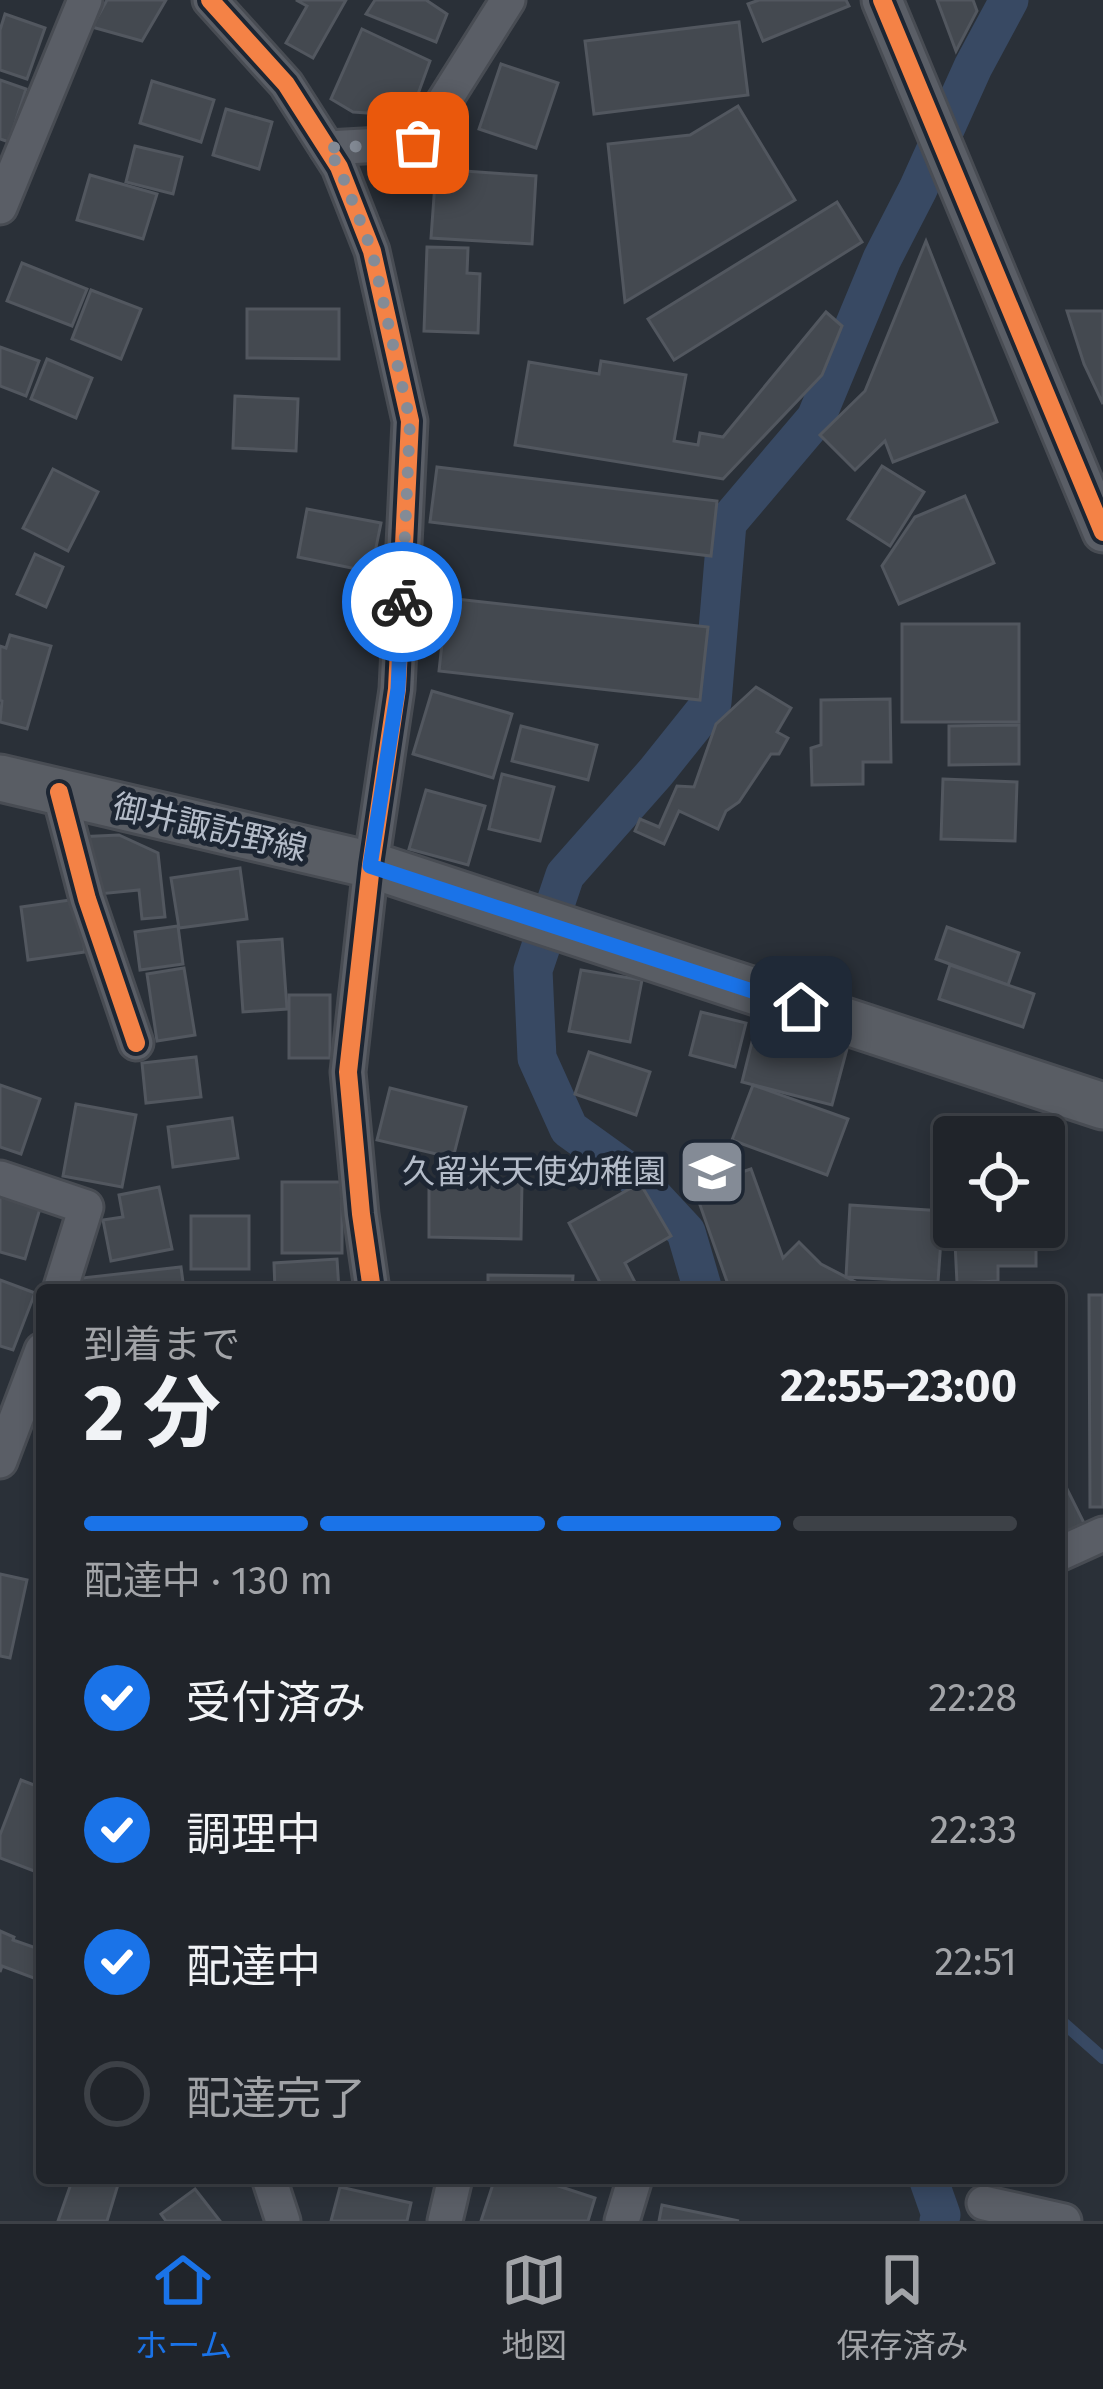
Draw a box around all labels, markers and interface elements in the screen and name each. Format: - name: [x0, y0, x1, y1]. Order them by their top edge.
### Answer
- pin: [367, 92, 469, 194]
- icon: bag: [385, 110, 451, 176]
- courier: [342, 542, 462, 662]
- icon: bike: [369, 569, 435, 635]
- street label: 御井諏訪野線: [109, 786, 311, 870]
- pin: [750, 956, 852, 1058]
- icon: home: [768, 974, 834, 1040]
- map controls: [933, 1116, 1065, 1248]
- button: locate: [933, 1116, 1065, 1248]
- school or university icon: 久留米天使幼稚園: [677, 1137, 747, 1207]
- place label: 久留米天使幼稚園: [402, 1152, 666, 1192]
- text: 到着まで: [84, 1322, 240, 1368]
- text: 22:55–23:00: [780, 1359, 1017, 1413]
- text: 2 分: [84, 1367, 221, 1461]
- text: 配達中 · 130 m: [84, 1558, 333, 1604]
- icon: check: [84, 1665, 150, 1731]
- text: 22:28: [928, 1675, 1017, 1721]
- text: 受付済み: [186, 1676, 366, 1730]
- icon: check: [84, 1797, 150, 1863]
- text: 22:33: [930, 1807, 1017, 1853]
- text: 調理中: [186, 1808, 321, 1862]
- icon: check: [84, 1929, 150, 1995]
- text: 22:51: [934, 1939, 1017, 1985]
- text: 配達中: [186, 1940, 321, 1994]
- text: 配達完了: [186, 2072, 366, 2126]
- tab: ホーム: [134, 2247, 233, 2367]
- tab: 地図: [501, 2247, 567, 2367]
- tab: 保存済み: [836, 2247, 968, 2367]

